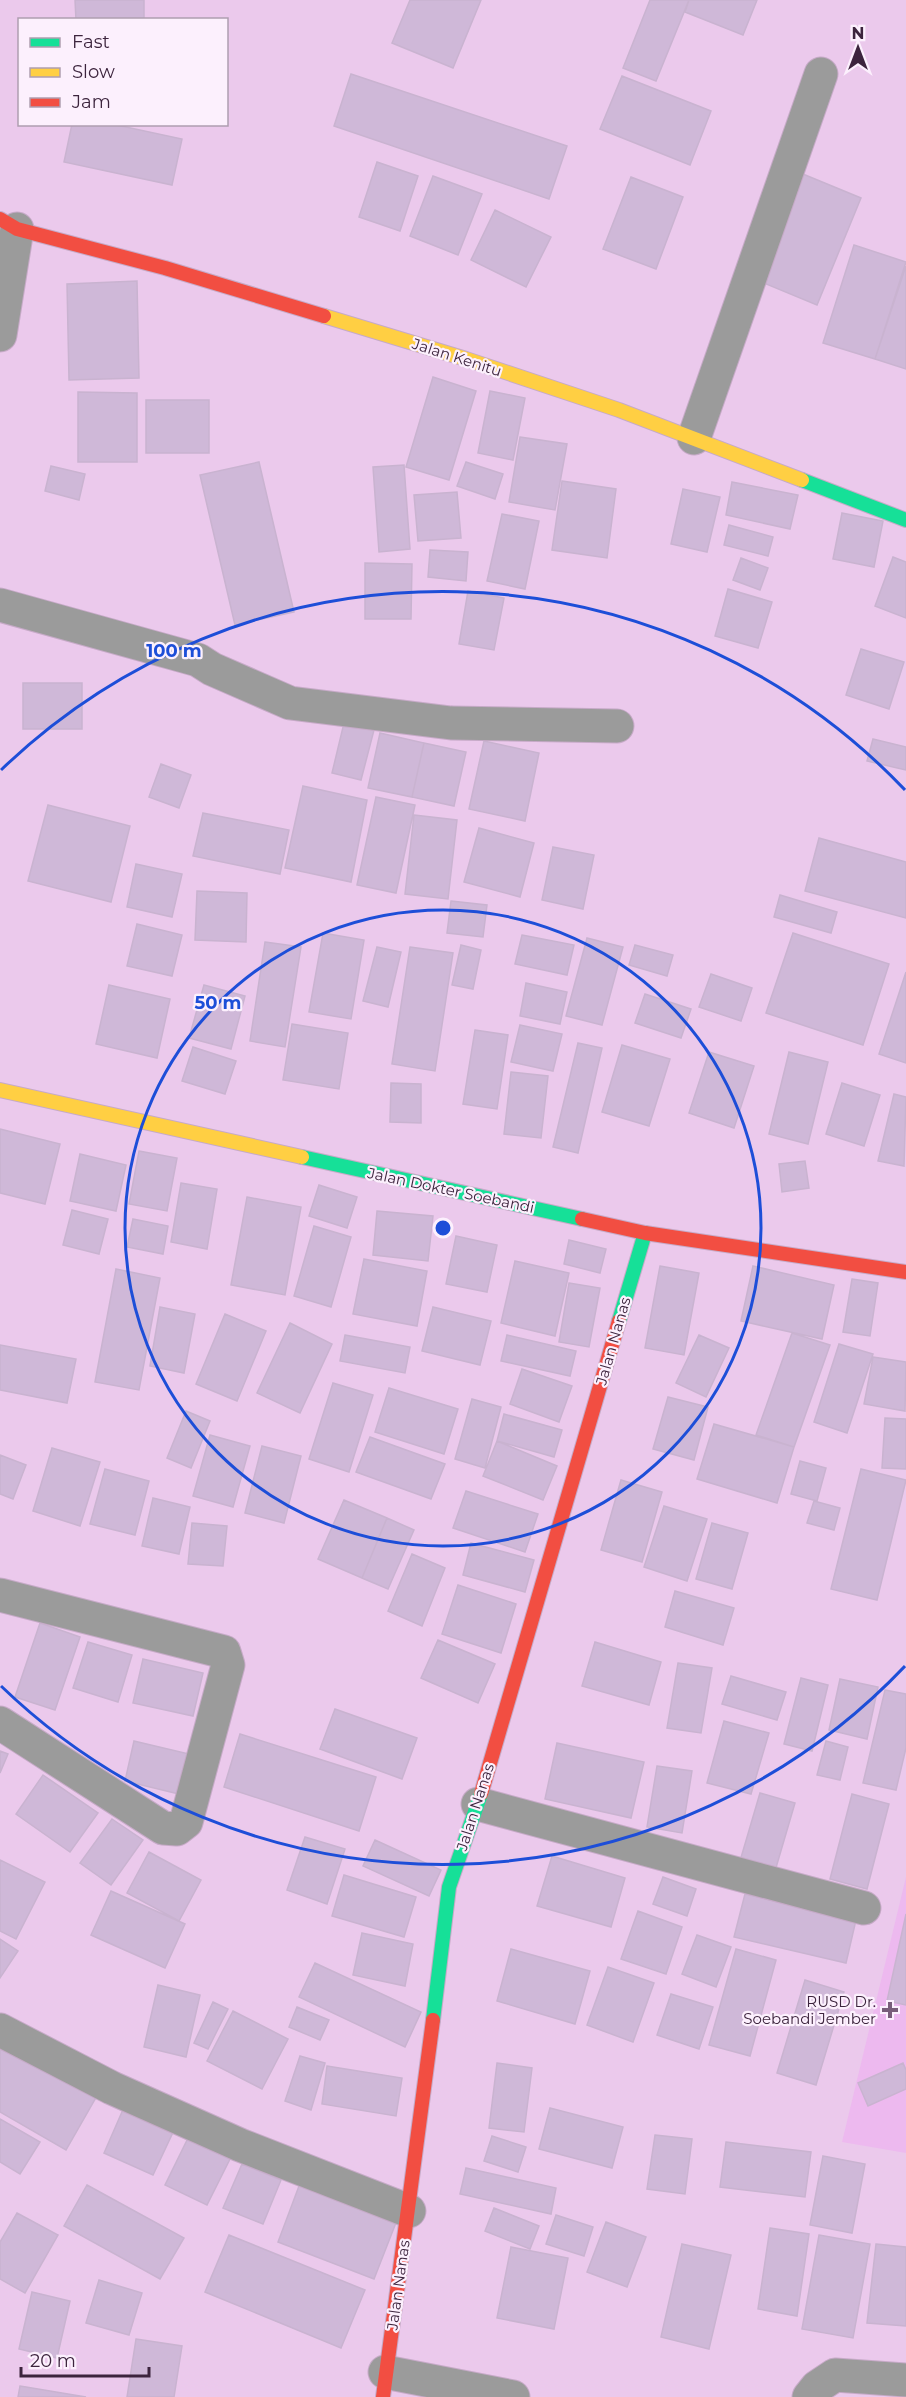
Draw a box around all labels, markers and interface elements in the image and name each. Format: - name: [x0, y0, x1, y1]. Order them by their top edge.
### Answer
- legend: [18, 18, 228, 126]
- north arrow: [828, 18, 888, 78]
- text: N: [852, 24, 864, 43]
- text: Fast: [72, 31, 110, 53]
- text: Slow: [72, 61, 115, 83]
- text: Jam: [71, 91, 111, 113]
- street label: Jalan Kenitu: [409, 333, 504, 380]
- text: 100 m: [146, 640, 202, 662]
- text: 50 m: [195, 992, 241, 1014]
- street label: Jalan Dokter Soebandi: [365, 1163, 536, 1217]
- centre of rings: [433, 1218, 453, 1238]
- street label: Jalan Nanas: [591, 1295, 635, 1388]
- street label: Jalan Nanas: [452, 1761, 498, 1854]
- place label: RUSD Dr. Soebandi Jember: [743, 1992, 876, 2028]
- marker: RUSD Dr. Soebandi Jember: [881, 2001, 899, 2019]
- street label: Jalan Nanas: [382, 2239, 414, 2332]
- scale bar: [21, 2340, 148, 2378]
- text: 20 m: [30, 2350, 76, 2372]

